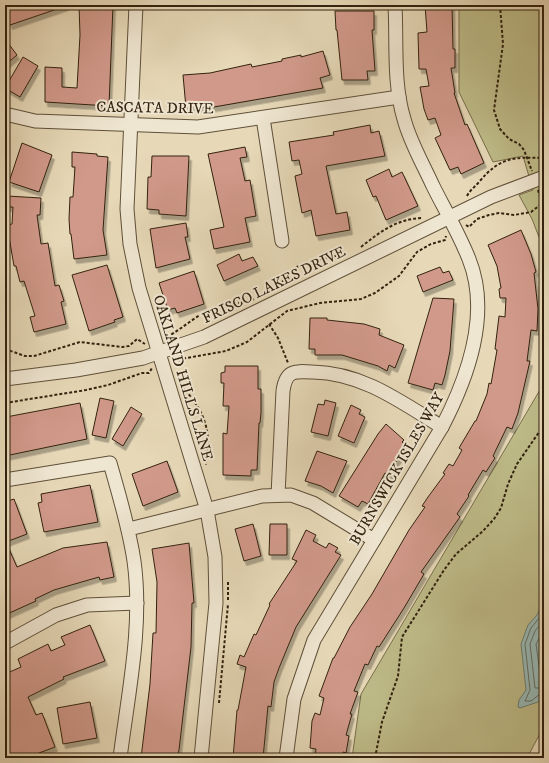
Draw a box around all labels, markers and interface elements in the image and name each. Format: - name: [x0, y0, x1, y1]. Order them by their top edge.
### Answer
- street label: CASCATA DRIVE: [96, 97, 214, 119]
- street label: FRISCO LAKES DRIVE: [199, 242, 349, 328]
- street label: OAKLAND HILLS LANE: [149, 293, 217, 464]
- street label: BURNSWICK ISLES WAY: [345, 389, 449, 549]

